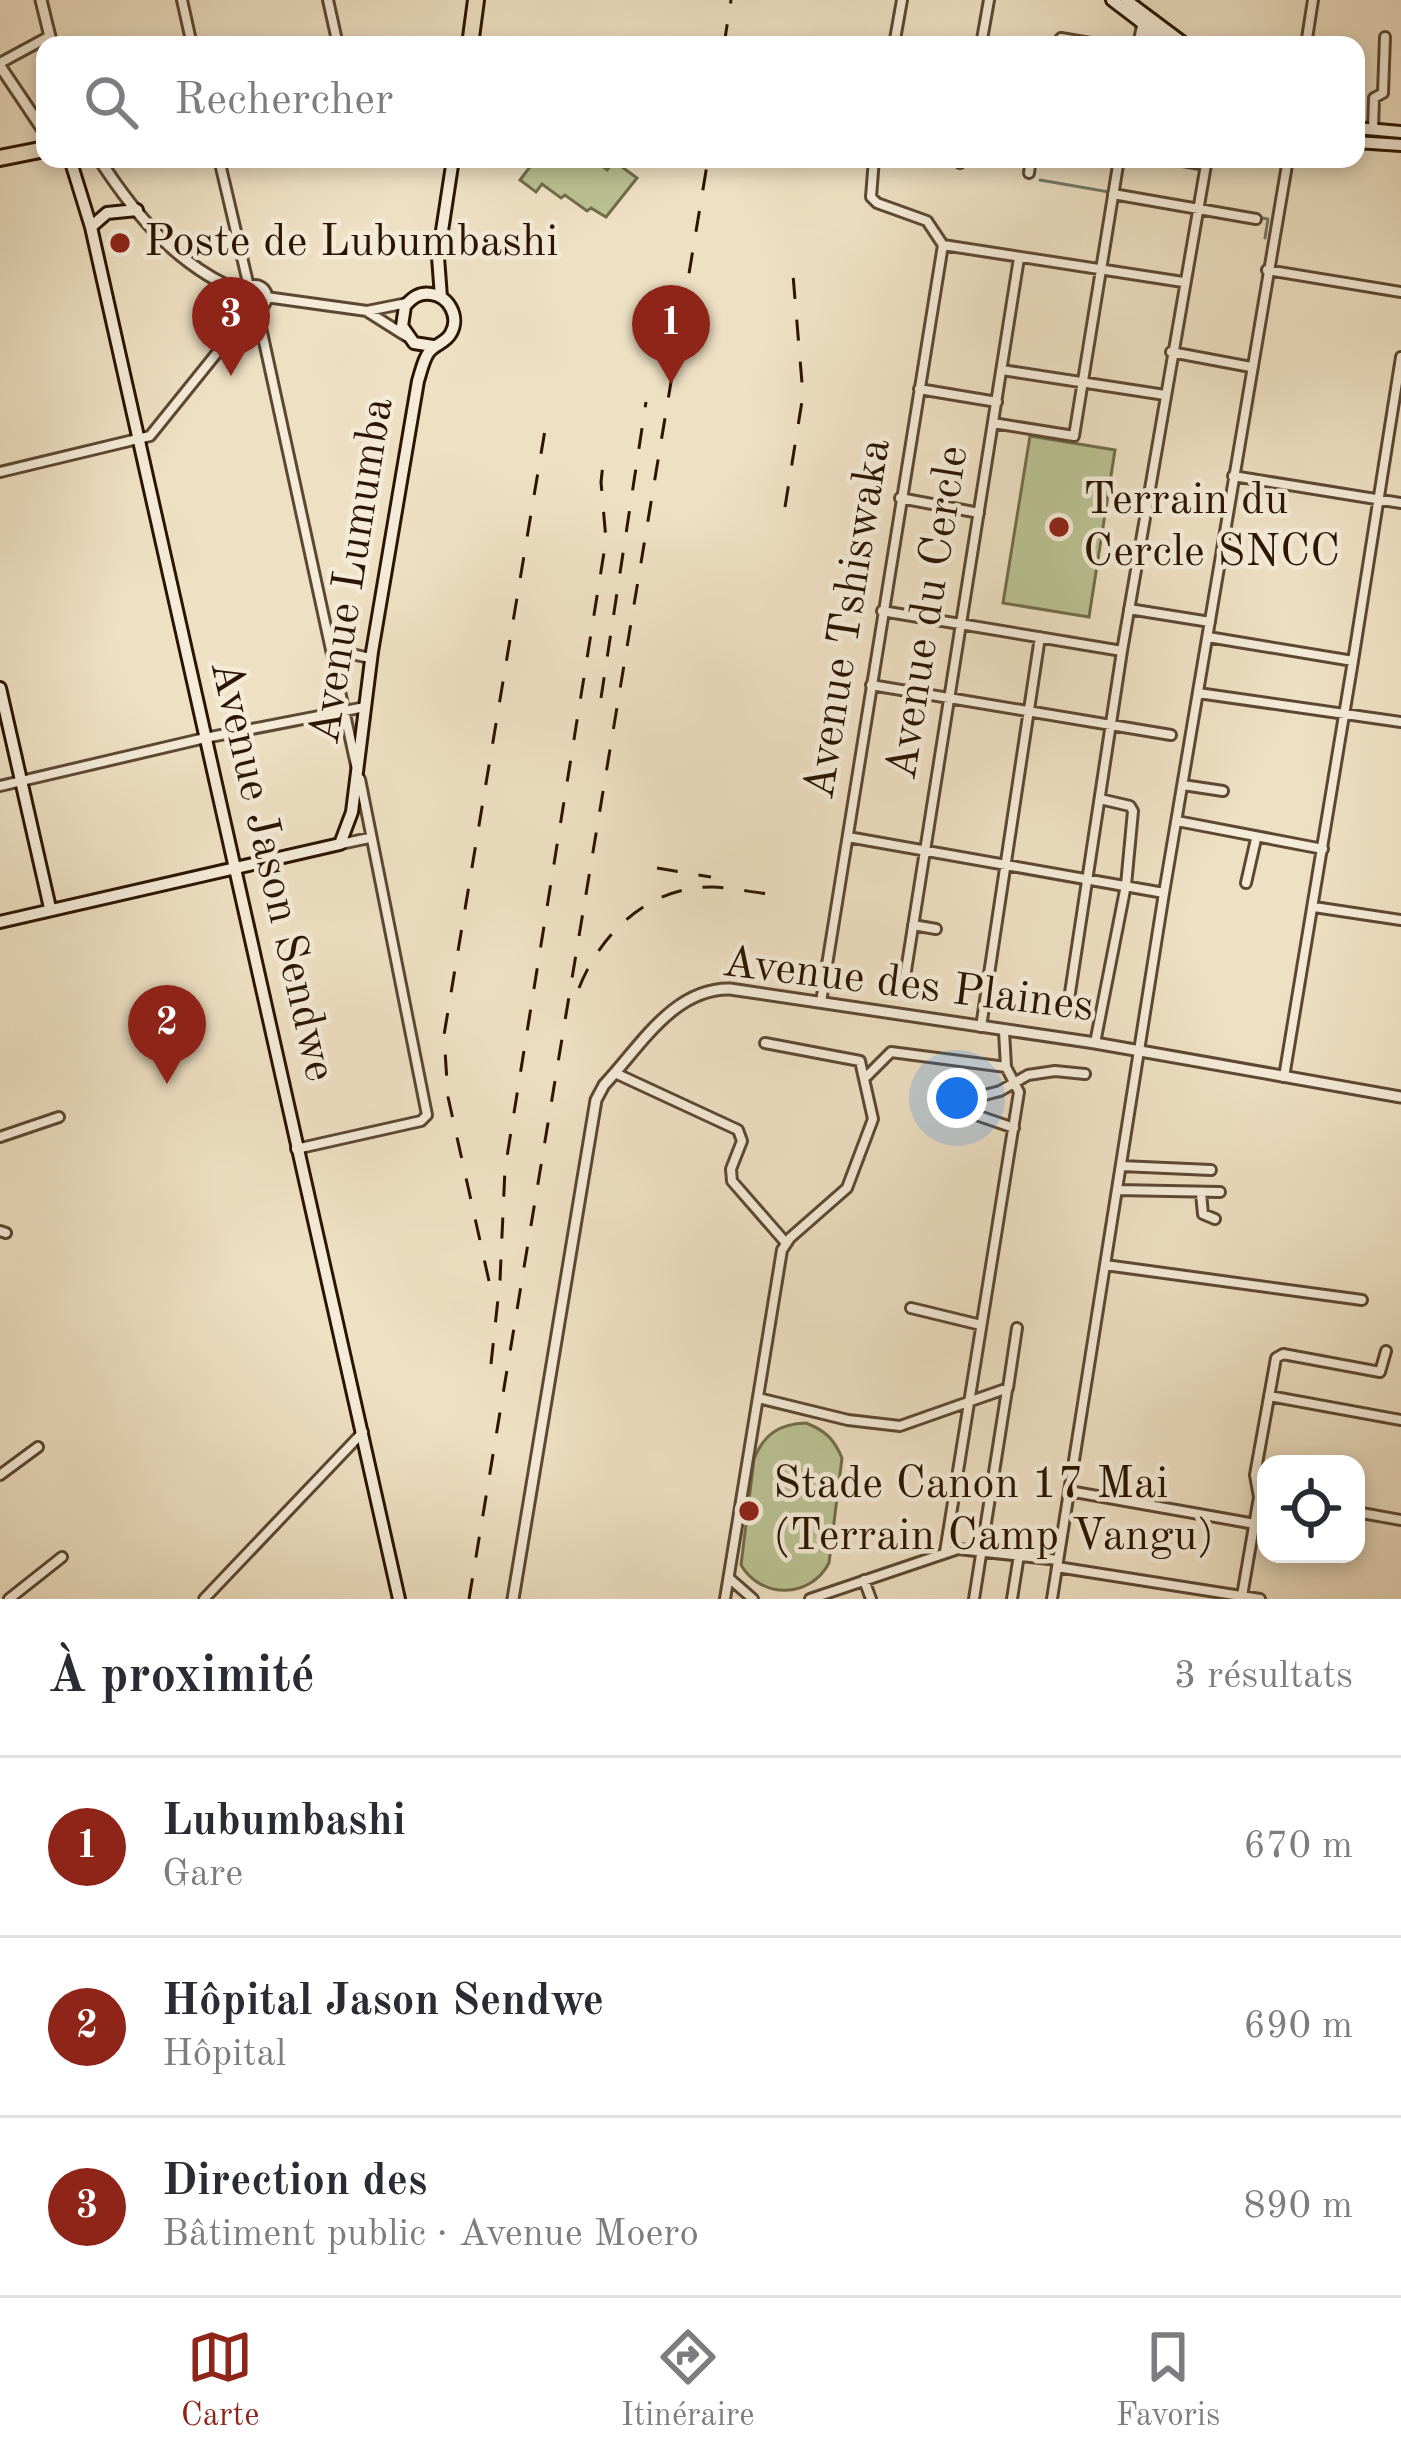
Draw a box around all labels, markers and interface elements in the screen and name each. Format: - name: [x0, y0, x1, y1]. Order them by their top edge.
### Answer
- search box: [36, 36, 1365, 168]
- icon: search: [78, 69, 144, 135]
- text: Rechercher: [174, 79, 393, 124]
- place label: Poste de Lubumbashi: [144, 221, 558, 266]
- marker: Poste de Lubumbashi: [107, 230, 133, 256]
- pin: 3: [192, 277, 270, 376]
- pin: 1: [632, 285, 710, 384]
- street label: Avenue Lumumba: [303, 394, 403, 748]
- street label: Avenue Tshiswaka: [798, 435, 900, 803]
- street label: Avenue du Cercle: [880, 443, 978, 783]
- place label: Terrain du Cercle SNCC: [1083, 479, 1340, 576]
- marker: Terrain du Cercle SNCC: [1046, 514, 1072, 540]
- street label: Avenue Jason Sendwe: [201, 656, 341, 1086]
- street label: Avenue des Plaines: [720, 941, 1096, 1031]
- pin: 2: [128, 985, 206, 1084]
- your location: [927, 1068, 987, 1128]
- map controls: [1257, 1455, 1365, 1563]
- button: locate: [1257, 1455, 1365, 1563]
- place label: Stade Canon 17 Mai (Terrain Camp Vangu): [773, 1463, 1214, 1560]
- marker: Stade Canon 17 Mai (Terrain Camp Vangu): [736, 1498, 762, 1524]
- text: À proximité: [48, 1652, 315, 1703]
- text: 3 résultats: [1174, 1657, 1353, 1696]
- text: Lubumbashi: [162, 1800, 406, 1845]
- text: 1: [76, 1827, 98, 1866]
- text: 670 m: [1243, 1827, 1353, 1866]
- text: Gare: [162, 1855, 243, 1894]
- text: Hôpital Jason Sendwe: [162, 1980, 604, 2025]
- text: 2: [76, 2007, 98, 2046]
- text: 690 m: [1243, 2007, 1353, 2046]
- text: Hôpital: [162, 2035, 286, 2074]
- text: Direction des: [162, 2160, 427, 2205]
- text: 3: [76, 2187, 98, 2226]
- text: 890 m: [1243, 2187, 1353, 2226]
- text: Bâtiment public · Avenue Moero: [162, 2215, 699, 2254]
- tab: Carte: [181, 2324, 259, 2437]
- tab: Itinéraire: [621, 2324, 755, 2437]
- tab: Favoris: [1116, 2324, 1220, 2437]

